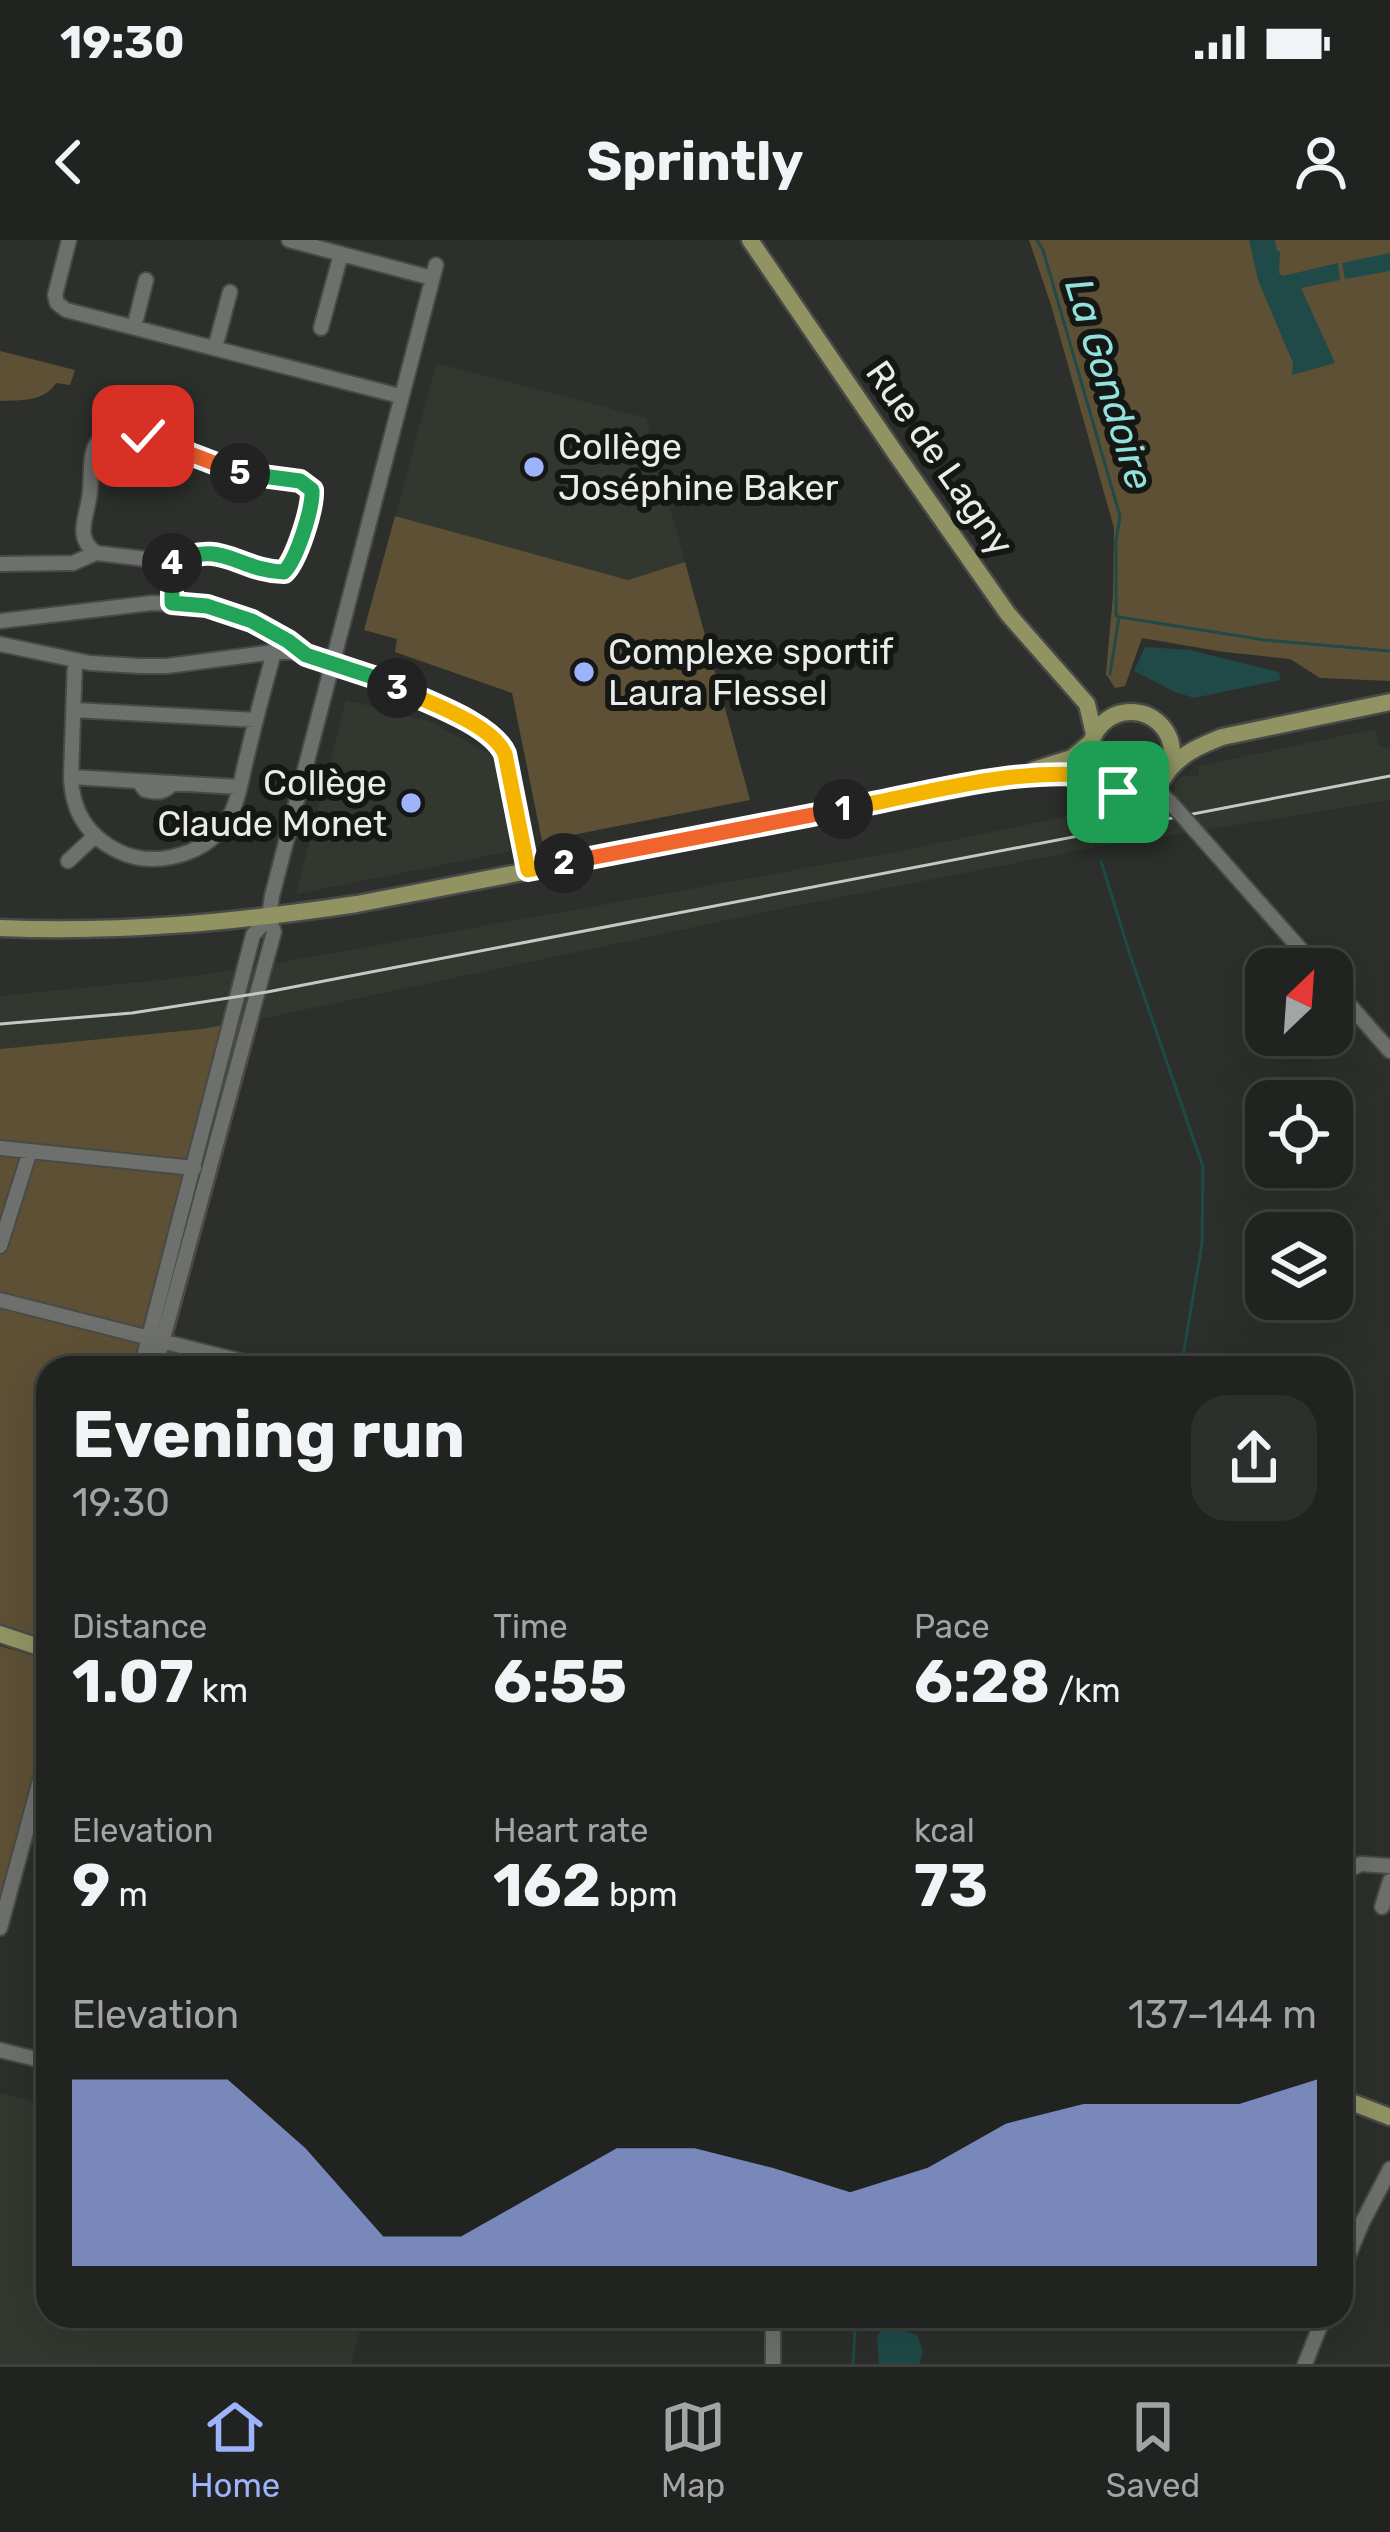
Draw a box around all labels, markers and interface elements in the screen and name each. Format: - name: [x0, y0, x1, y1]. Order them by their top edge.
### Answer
- text: 19:30: [60, 16, 185, 69]
- icon: back: [36, 129, 102, 195]
- icon: person: [1288, 129, 1354, 195]
- text: Sprintly: [586, 130, 804, 194]
- water label: La Gondoire: [1055, 273, 1163, 495]
- street label: Rue de Lagny: [857, 353, 1023, 563]
- pin: [92, 385, 194, 487]
- icon: check: [110, 403, 176, 469]
- place label: Collège Joséphine Baker: [558, 425, 839, 509]
- pin: 5: [210, 443, 270, 503]
- text: 5: [229, 453, 251, 492]
- marker: Collège Joséphine Baker: [521, 454, 547, 480]
- pin: 4: [142, 533, 202, 593]
- text: 4: [161, 543, 183, 582]
- place label: Complexe sportif Laura Flessel: [608, 630, 893, 714]
- pin: 3: [367, 658, 427, 718]
- marker: Complexe sportif Laura Flessel: [571, 659, 597, 685]
- text: 3: [386, 668, 408, 707]
- pin: [1067, 741, 1169, 843]
- icon: arrive: [1085, 759, 1151, 825]
- place label: Collège Claude Monet: [157, 761, 387, 845]
- pin: 1: [813, 779, 873, 839]
- text: 1: [835, 789, 851, 828]
- marker: Collège Claude Monet: [398, 790, 424, 816]
- pin: 2: [534, 833, 594, 893]
- text: 2: [553, 843, 575, 882]
- north arrow: [1245, 948, 1353, 1056]
- map controls: [1245, 948, 1353, 1320]
- button: locate: [1245, 1080, 1353, 1188]
- button: layers: [1245, 1212, 1353, 1320]
- text: Evening run: [72, 1395, 465, 1474]
- button: share: [1191, 1395, 1317, 1521]
- text: 19:30: [72, 1480, 170, 1526]
- text: Distance: [72, 1607, 207, 1646]
- text: Time: [493, 1607, 568, 1646]
- text: Pace: [914, 1607, 990, 1646]
- text: 1.07: [72, 1646, 194, 1717]
- text: 6:55: [493, 1646, 627, 1717]
- text: 6:28: [914, 1646, 1050, 1717]
- text: km: [194, 1671, 248, 1710]
- text: /km: [1050, 1671, 1121, 1710]
- text: Elevation: [72, 1811, 213, 1850]
- text: Heart rate: [493, 1811, 649, 1850]
- text: kcal: [914, 1811, 975, 1850]
- text: 9: [72, 1850, 110, 1921]
- text: 162: [493, 1850, 601, 1921]
- text: 73: [914, 1850, 988, 1921]
- text: m: [110, 1875, 148, 1914]
- text: bpm: [601, 1875, 678, 1914]
- text: Elevation: [72, 1992, 239, 2038]
- text: 137–144 m: [1128, 1992, 1317, 2038]
- tab: Home: [190, 2394, 280, 2505]
- tab: Map: [660, 2394, 726, 2505]
- tab: Saved: [1106, 2394, 1200, 2505]

